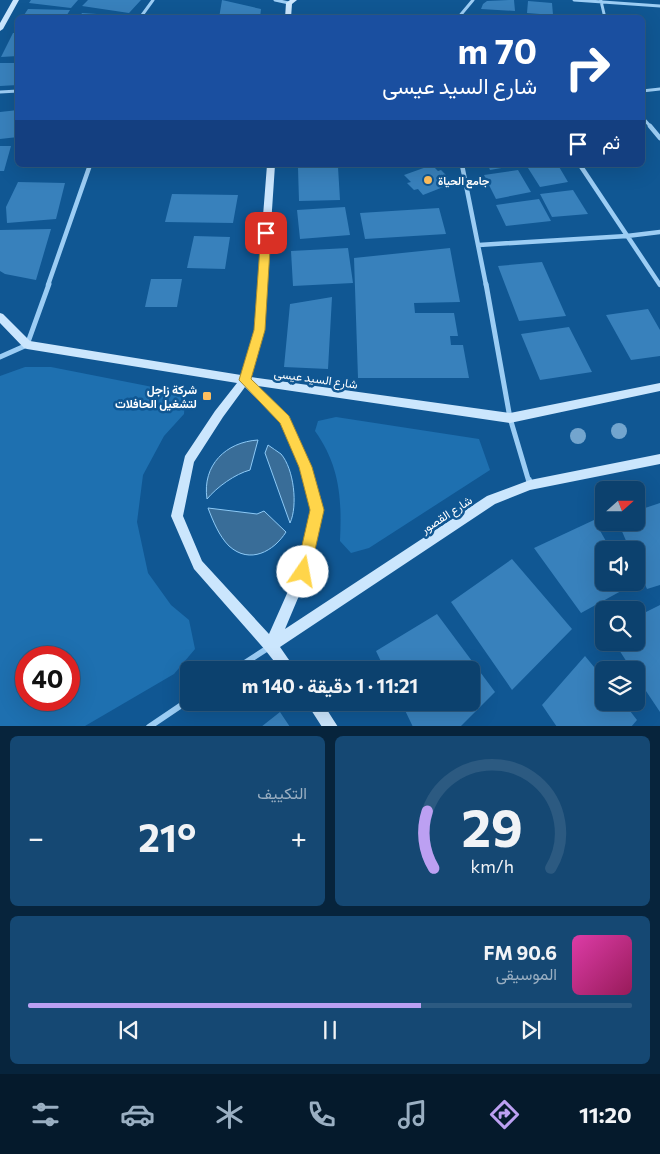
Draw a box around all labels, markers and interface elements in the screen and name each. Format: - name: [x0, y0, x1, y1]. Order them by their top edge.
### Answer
- text: 70 m: [457, 28, 537, 71]
- icon: right: [555, 35, 620, 100]
- text: شارع السيد عيسى: [382, 72, 537, 99]
- icon: arrive: [564, 130, 592, 158]
- text: ثم: [602, 130, 620, 153]
- marker: جامع الحياة: [422, 174, 434, 186]
- place label: جامع الحياة: [438, 174, 490, 189]
- pin: [245, 212, 287, 254]
- icon: arrive: [252, 219, 280, 247]
- street label: شارع السيد عيسى: [273, 365, 359, 394]
- place label: شركة زاجل لتشغيل الحافلات: [115, 382, 197, 411]
- marker: شركة زاجل لتشغيل الحافلات: [201, 390, 213, 402]
- north arrow: [595, 481, 645, 531]
- map controls: [595, 481, 645, 711]
- street label: شارع القصور: [417, 492, 476, 539]
- button: sound: [595, 541, 645, 591]
- position arrow: [276, 545, 328, 597]
- button: search: [595, 601, 645, 651]
- speed limit sign: 40: [15, 646, 80, 711]
- button: layers: [595, 661, 645, 711]
- text: 11:21 · 1 دقيقة · 140 m: [242, 674, 418, 697]
- text: التكييف: [257, 783, 307, 802]
- text: 29: [462, 794, 523, 858]
- text: 21°: [138, 813, 196, 860]
- text: −: [28, 820, 44, 854]
- text: +: [291, 820, 307, 854]
- text: km/h: [471, 855, 514, 877]
- text: 90.6 FM: [484, 941, 557, 964]
- text: الموسيقى: [496, 964, 557, 983]
- icon: previous: [115, 1016, 143, 1044]
- icon: pause: [316, 1016, 344, 1044]
- icon: next: [517, 1016, 545, 1044]
- icon: filters: [28, 1097, 63, 1132]
- icon: car: [120, 1097, 155, 1132]
- icon: climate: [212, 1097, 247, 1132]
- icon: phone: [304, 1097, 339, 1132]
- icon: music: [395, 1097, 430, 1132]
- icon: directions: [487, 1097, 522, 1132]
- text: 11:20: [579, 1101, 632, 1128]

